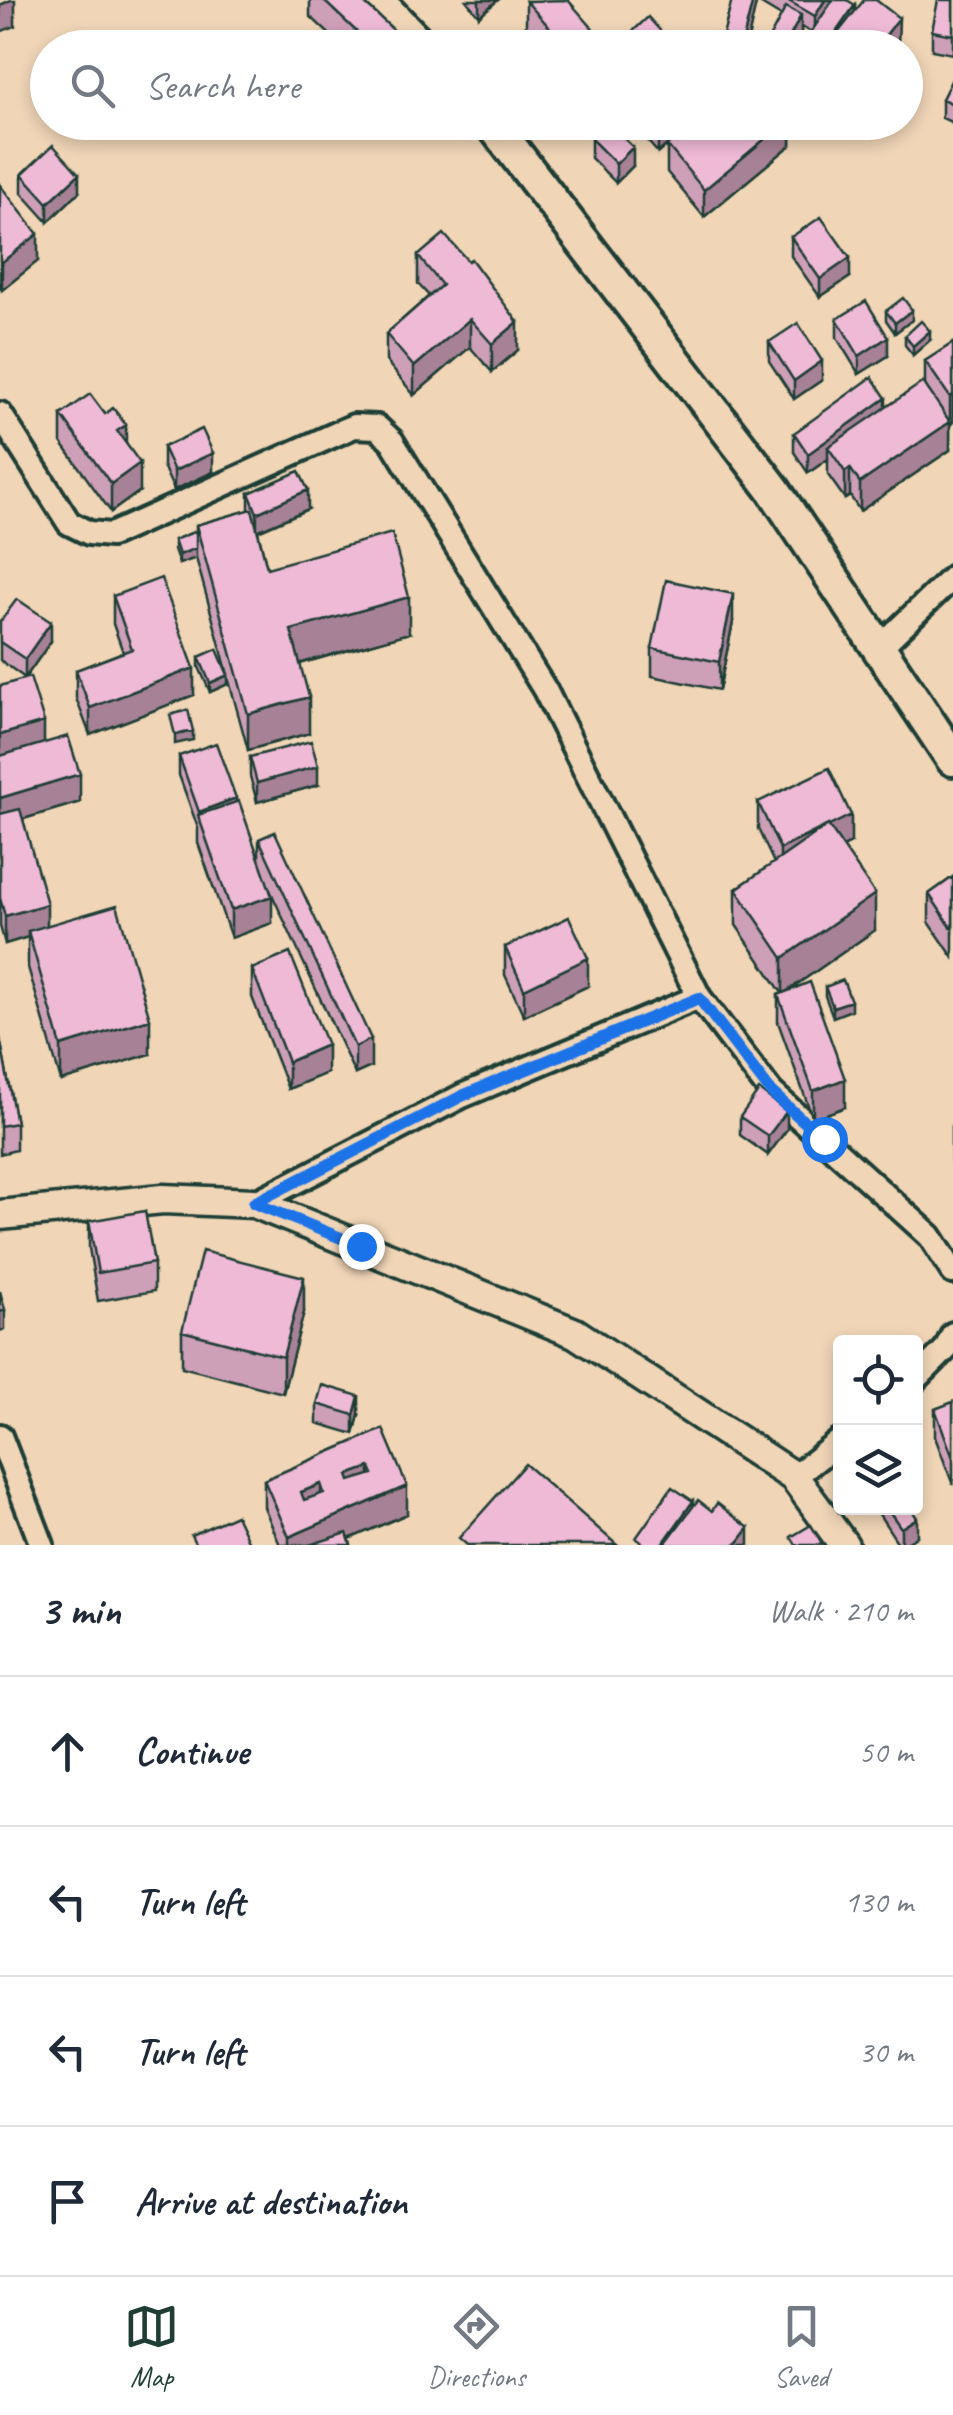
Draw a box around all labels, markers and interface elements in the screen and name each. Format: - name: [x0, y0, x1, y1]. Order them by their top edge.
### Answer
- search box: [30, 30, 923, 140]
- icon: search: [65, 58, 120, 113]
- text: Search here: [145, 62, 300, 109]
- route start: [802, 1117, 848, 1163]
- route end: [339, 1224, 385, 1270]
- map controls: [833, 1335, 923, 1515]
- button: locate: [833, 1335, 923, 1425]
- button: layers: [833, 1425, 923, 1515]
- text: 3 min: [40, 1584, 120, 1637]
- text: Walk · 210 m: [769, 1590, 913, 1631]
- icon: ahead: [40, 1724, 95, 1779]
- text: Continue: [135, 1728, 249, 1775]
- text: 50 m: [859, 1731, 913, 1772]
- icon: left: [40, 1874, 95, 1929]
- text: Turn left: [135, 1878, 245, 1925]
- text: 130 m: [844, 1881, 913, 1922]
- icon: left: [40, 2024, 95, 2079]
- text: Turn left: [135, 2028, 245, 2075]
- text: 30 m: [859, 2031, 913, 2072]
- icon: arrive: [40, 2174, 95, 2229]
- text: Arrive at destination: [135, 2178, 407, 2225]
- tab: Map: [124, 2299, 179, 2394]
- tab: Directions: [428, 2299, 525, 2394]
- tab: Saved: [774, 2299, 829, 2394]

